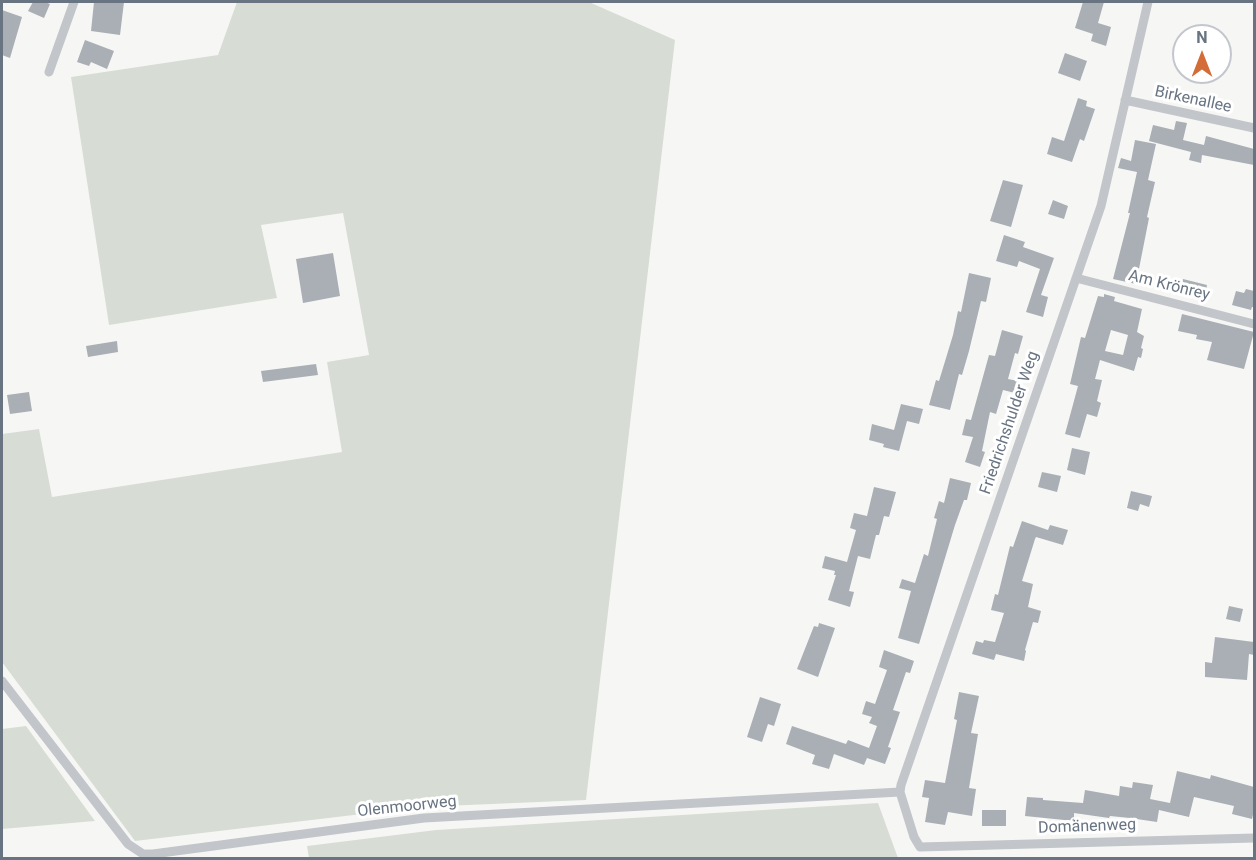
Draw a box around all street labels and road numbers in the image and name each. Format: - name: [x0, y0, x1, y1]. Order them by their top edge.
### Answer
- street label: Birkenallee: [1153, 83, 1233, 117]
- street label: Am Krönrey: [1126, 267, 1212, 305]
- street label: Friedrichshulder Weg: [976, 349, 1044, 497]
- street label: Olenmoorweg: [356, 792, 458, 822]
- street label: Domänenweg: [1038, 816, 1136, 838]

